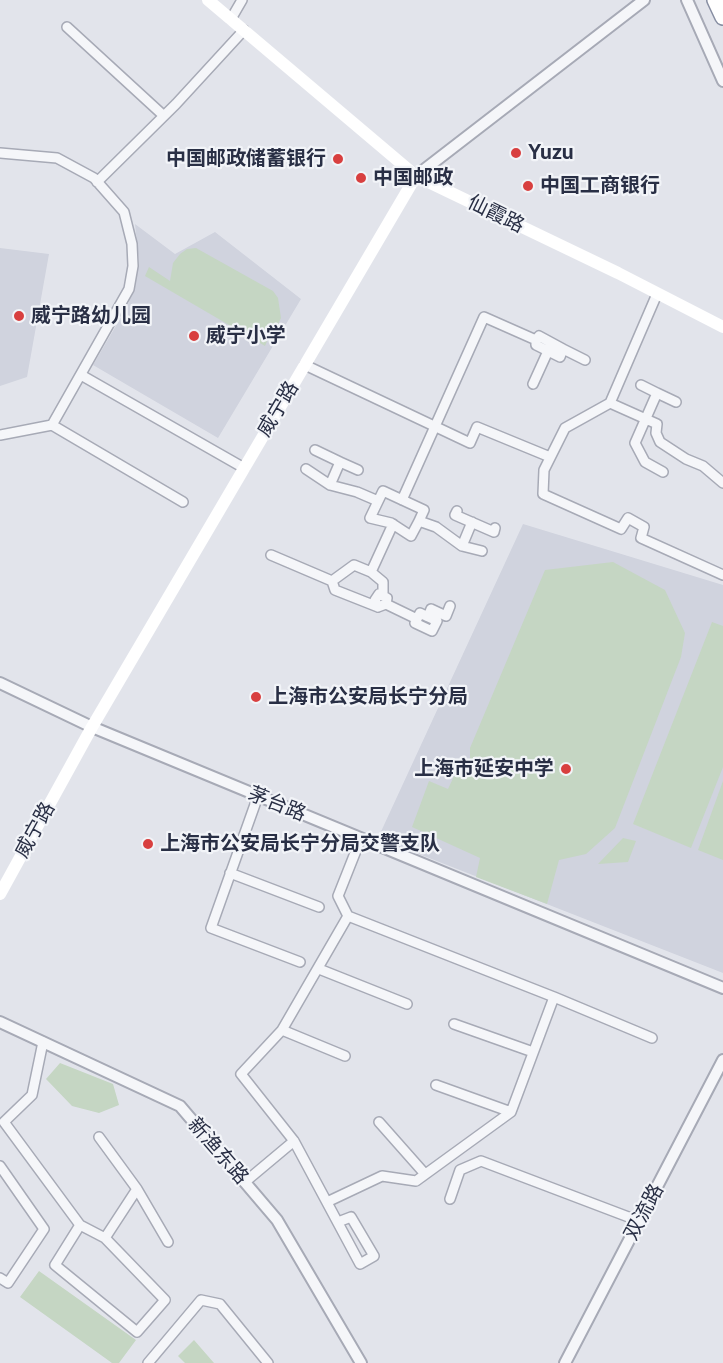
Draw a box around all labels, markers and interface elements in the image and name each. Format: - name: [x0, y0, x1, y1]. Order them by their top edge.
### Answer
- place label: Yuzu: [528, 141, 574, 165]
- marker: Yuzu: [509, 146, 523, 160]
- place label: 中国邮政储蓄银行: [166, 147, 326, 171]
- marker: 中国邮政储蓄银行: [331, 152, 345, 166]
- place label: 中国邮政: [373, 166, 453, 190]
- marker: 中国邮政: [354, 171, 368, 185]
- place label: 中国工商银行: [540, 174, 660, 198]
- marker: 中国工商银行: [521, 179, 535, 193]
- street label: 仙霞路: [464, 190, 528, 238]
- place label: 威宁路幼儿园: [31, 304, 151, 328]
- marker: 威宁路幼儿园: [12, 309, 26, 323]
- place label: 威宁小学: [206, 324, 286, 348]
- marker: 威宁小学: [187, 329, 201, 343]
- street label: 威宁路: [252, 377, 304, 441]
- place label: 上海市公安局长宁分局: [268, 685, 468, 709]
- marker: 上海市公安局长宁分局: [249, 690, 263, 704]
- place label: 上海市延安中学: [414, 757, 554, 781]
- marker: 上海市延安中学: [559, 762, 573, 776]
- street label: 茅台路: [245, 782, 309, 826]
- street label: 威宁路: [10, 798, 60, 862]
- place label: 上海市公安局长宁分局交警支队: [160, 832, 440, 856]
- marker: 上海市公安局长宁分局交警支队: [141, 837, 155, 851]
- street label: 新渔东路: [183, 1113, 253, 1189]
- street label: 双流路: [619, 1180, 669, 1244]

